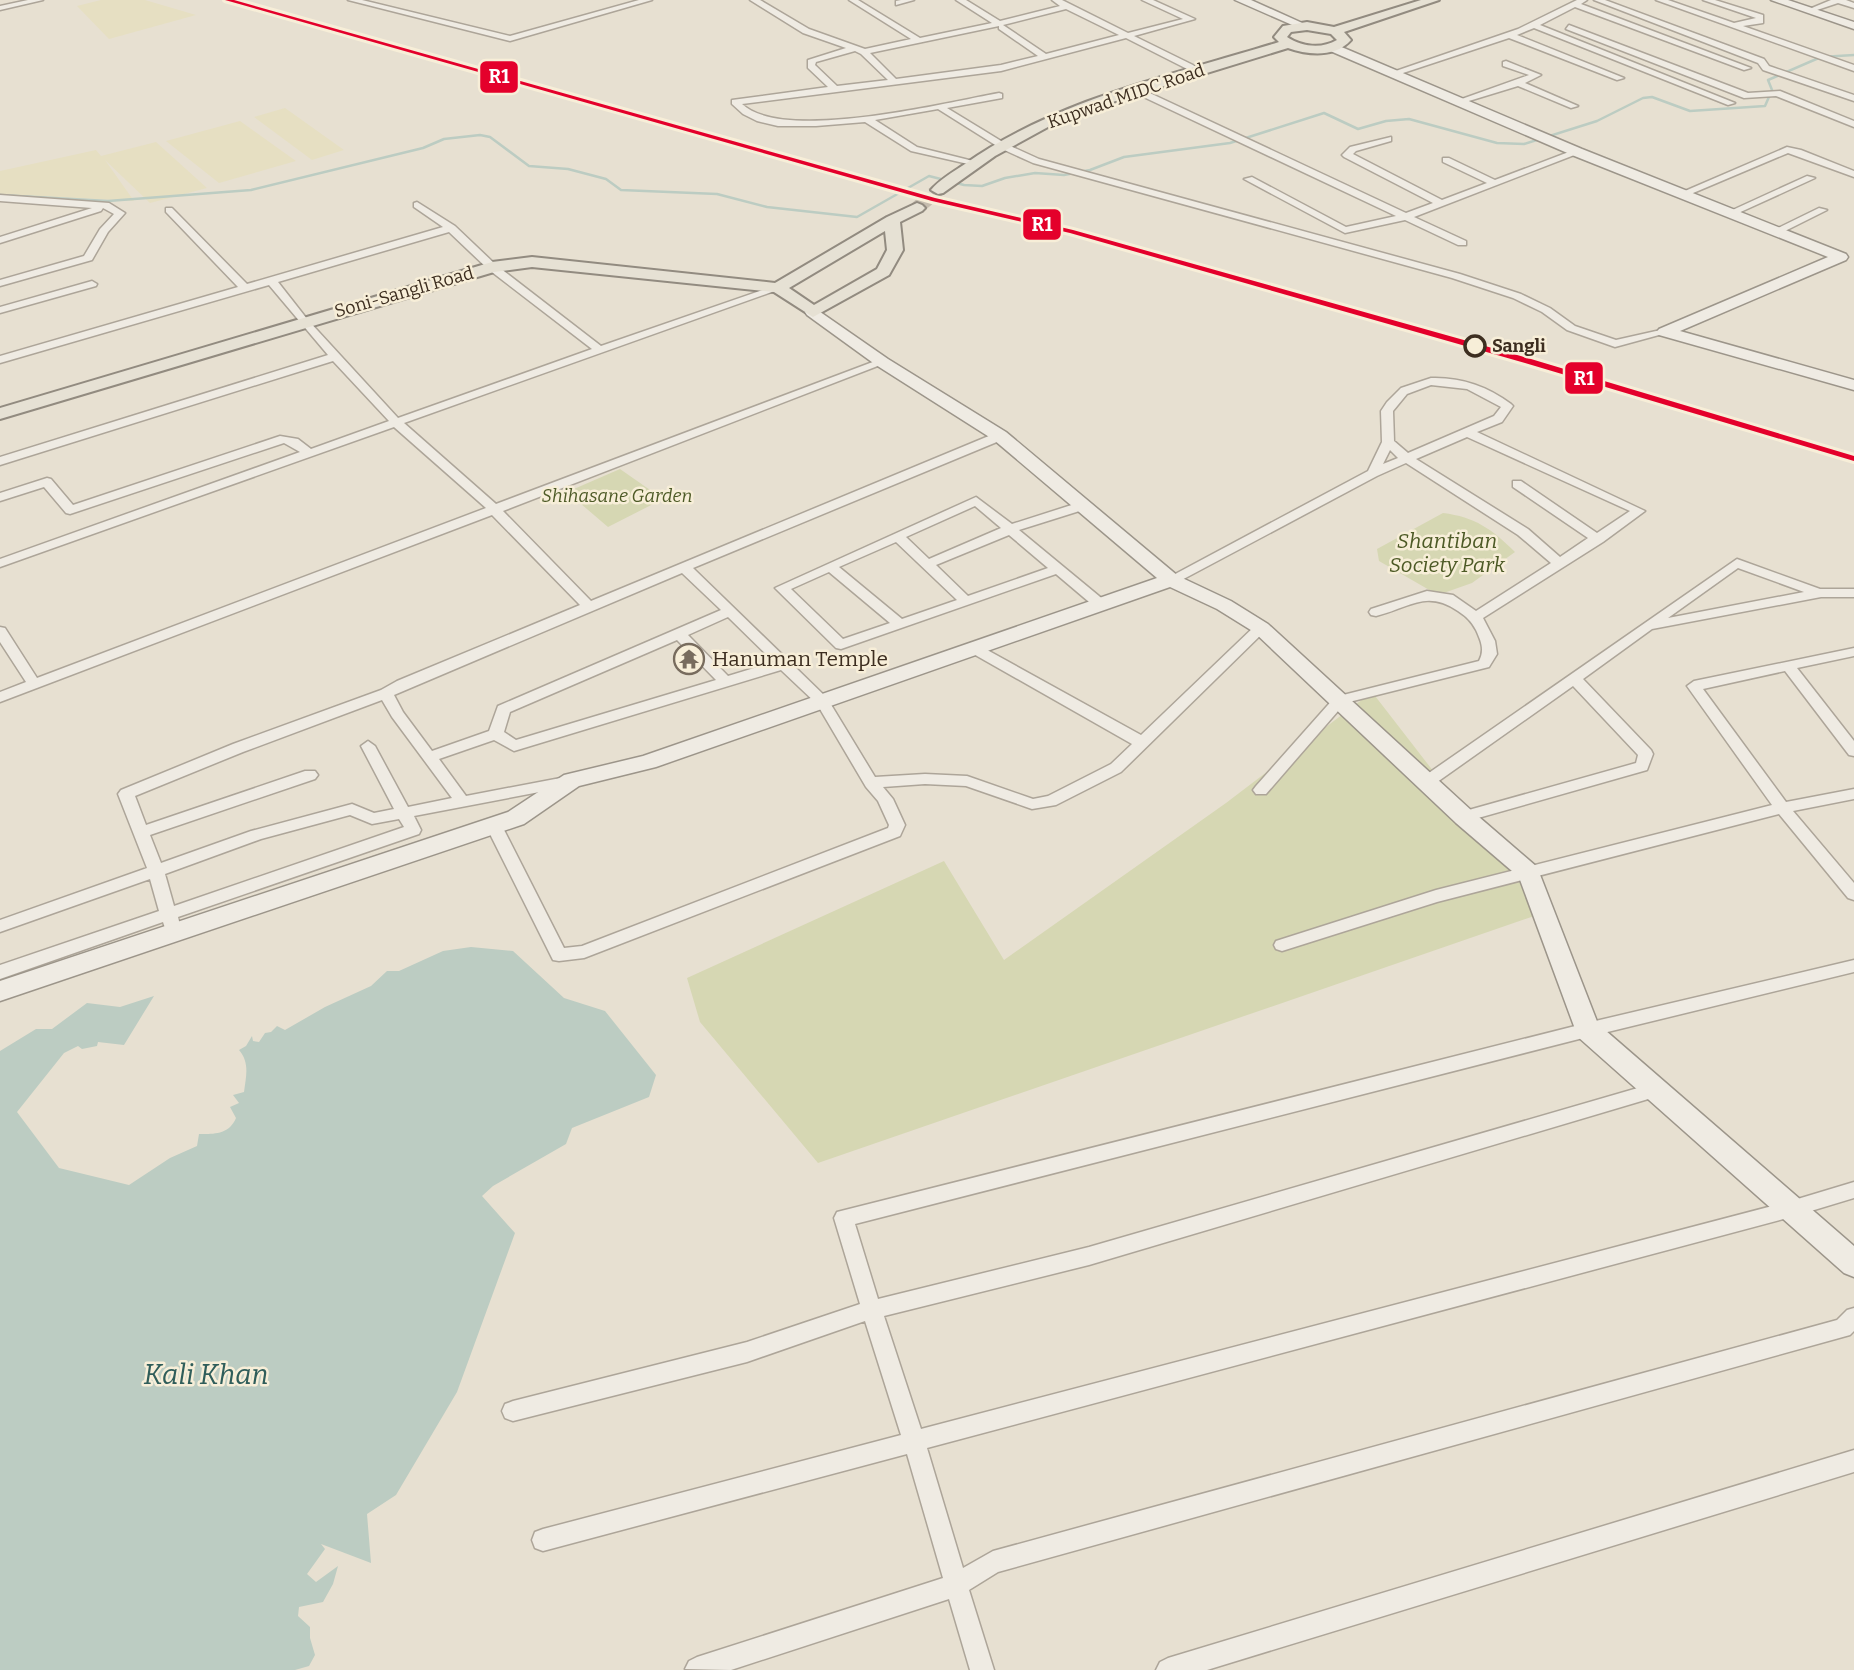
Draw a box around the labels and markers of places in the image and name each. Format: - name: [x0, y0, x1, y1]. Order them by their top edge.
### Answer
- marker: Sangli: [1464, 335, 1486, 357]
- place label: Sangli: [1492, 335, 1546, 357]
- temple icon: Hanuman Temple: [672, 642, 706, 676]
- place label: Hanuman Temple: [712, 646, 888, 672]

